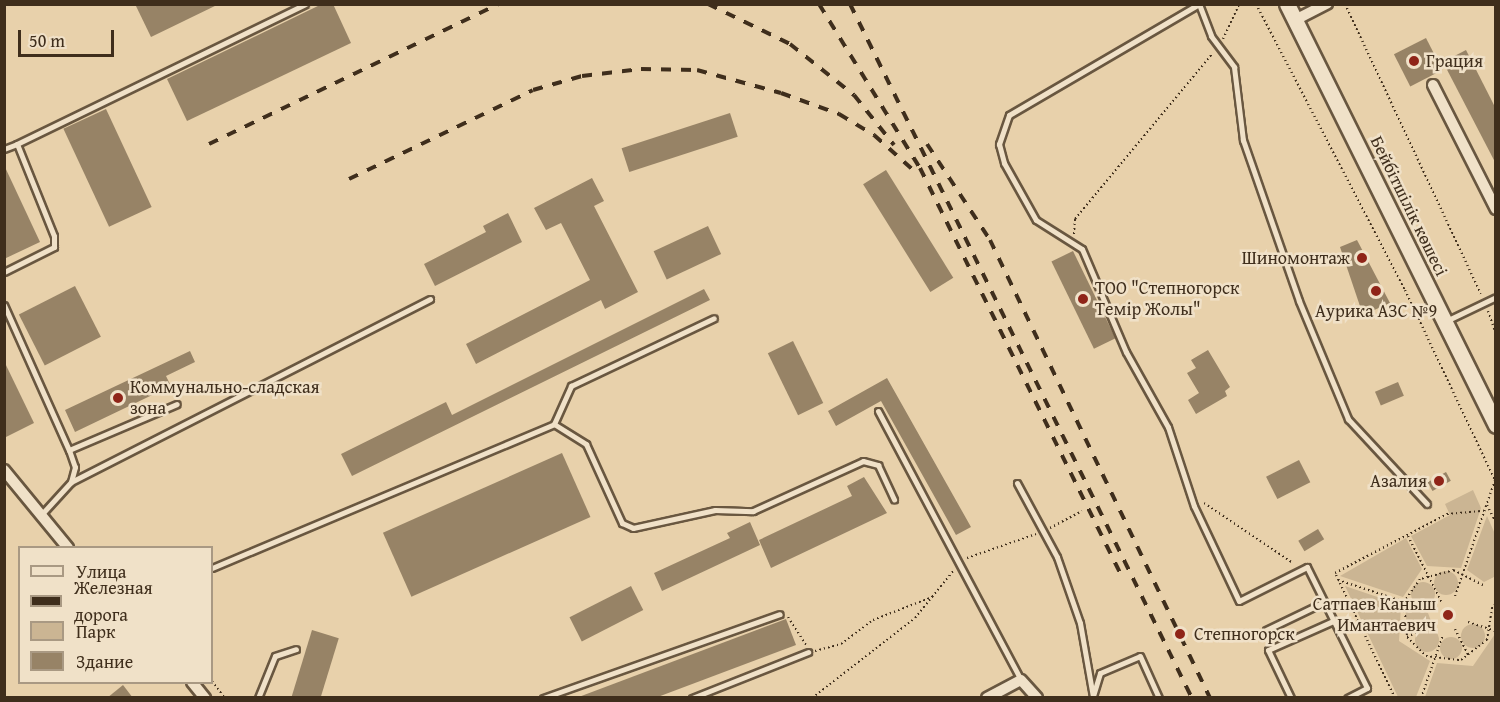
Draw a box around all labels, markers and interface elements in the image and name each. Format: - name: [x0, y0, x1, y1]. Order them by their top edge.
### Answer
- scale bar: [21, 18, 117, 56]
- text: 50 m: [29, 27, 65, 54]
- place label: Грация: [1426, 50, 1483, 72]
- marker: Грация: [1407, 54, 1421, 68]
- street label: Бейбітшілік көшесі: [1366, 132, 1452, 280]
- place label: Шиномонтаж: [1242, 247, 1350, 269]
- marker: Шиномонтаж: [1355, 251, 1369, 265]
- place label: ТОО "Степногорск Темiр Жолы": [1095, 278, 1239, 320]
- marker: Аурика АЗС №9: [1369, 284, 1383, 298]
- marker: ТОО "Степногорск Темiр Жолы": [1076, 292, 1090, 306]
- place label: Аурика АЗС №9: [1315, 300, 1437, 322]
- place label: Коммунально-сладская зона: [130, 377, 320, 420]
- marker: Коммунально-сладская зона: [111, 391, 125, 405]
- place label: Азалия: [1370, 470, 1427, 492]
- marker: Азалия: [1432, 474, 1446, 488]
- legend: [18, 546, 213, 684]
- text: Улица: [76, 558, 126, 585]
- text: Железная дорога: [74, 574, 153, 628]
- place label: Сатпаев Каныш Имантаевич: [1313, 594, 1436, 636]
- marker: Сатпаев Каныш Имантаевич: [1441, 608, 1455, 622]
- text: Парк: [76, 618, 115, 645]
- place label: Степногорск: [1194, 623, 1295, 645]
- marker: Степногорск: [1171, 625, 1189, 643]
- text: Здание: [76, 648, 133, 675]

